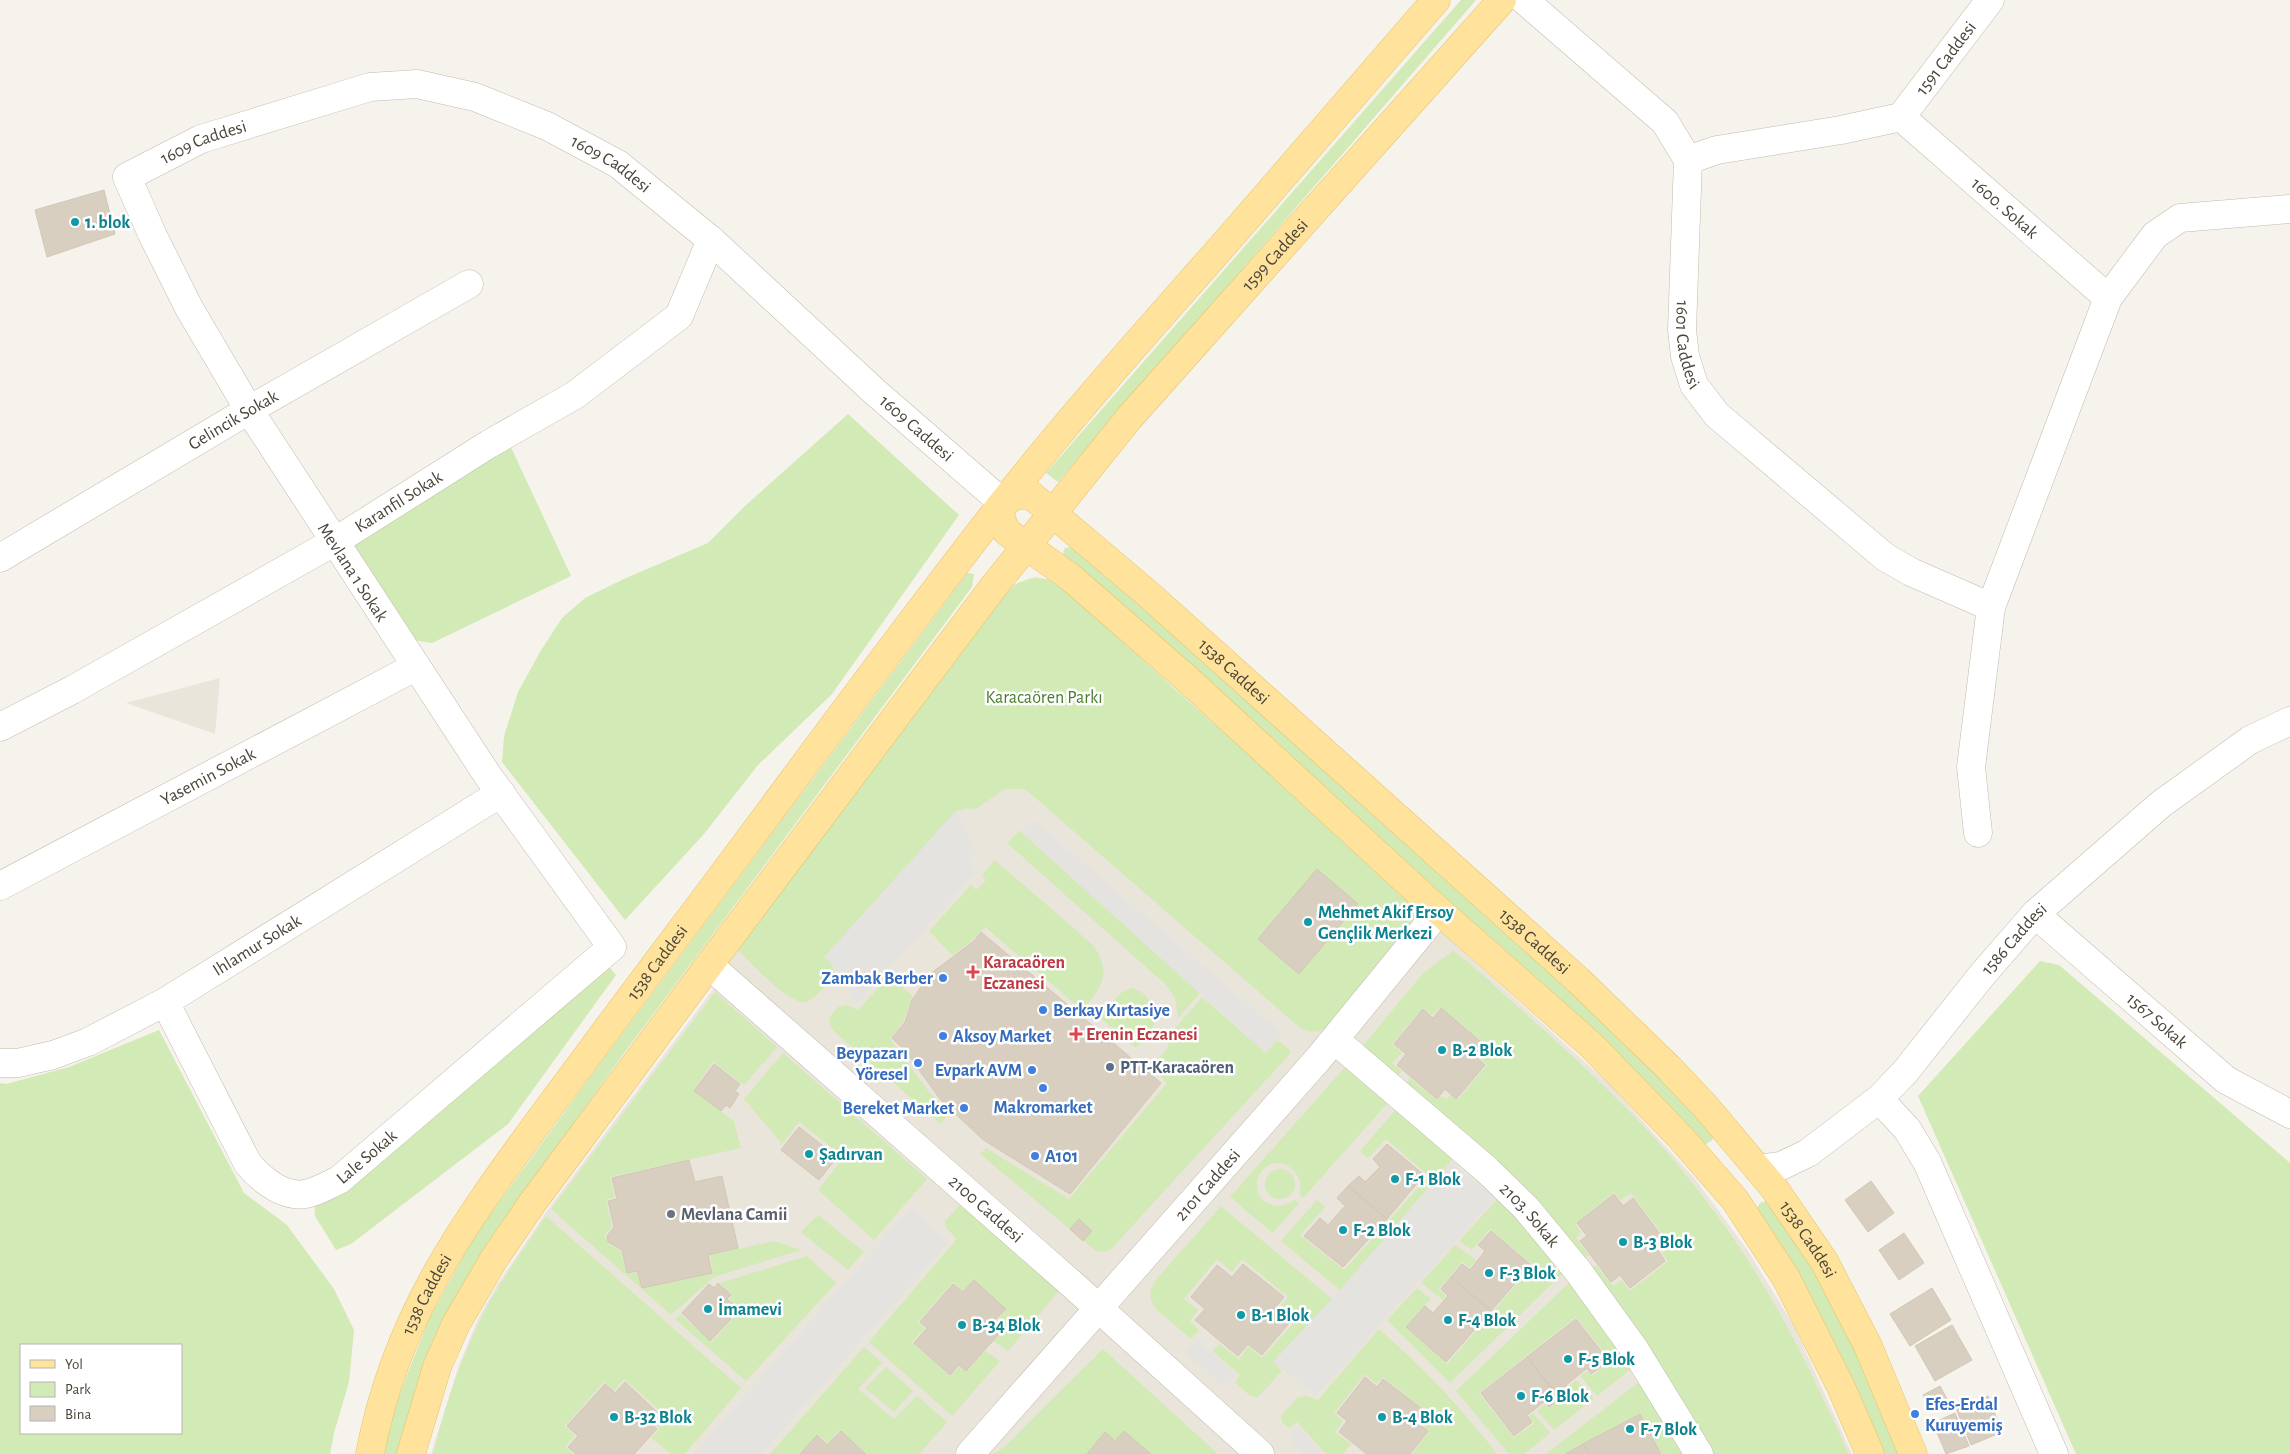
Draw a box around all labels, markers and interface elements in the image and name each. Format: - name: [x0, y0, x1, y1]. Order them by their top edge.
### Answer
- street label: 1591 Caddesi: [1913, 19, 1980, 99]
- street label: 1609 Caddesi: [158, 118, 249, 168]
- street label: 1609 Caddesi: [568, 132, 654, 197]
- street label: 1600. Sokak: [1967, 175, 2042, 243]
- place label: 1. blok: [85, 214, 130, 232]
- marker: 1. blok: [69, 216, 81, 228]
- street label: 1599 Caddesi: [1239, 216, 1312, 295]
- street label: 1601 Caddesi: [1672, 300, 1702, 393]
- street label: Gelincik Sokak: [186, 387, 282, 454]
- street label: 1609 Caddesi: [876, 392, 956, 466]
- street label: Karanfil Sokak: [352, 468, 446, 536]
- street label: Mevlana 1 Sokak: [314, 520, 391, 626]
- street label: 1538 Caddesi: [1195, 636, 1272, 708]
- park label: Karacaören Parkı: [985, 689, 1103, 707]
- street label: Yasemin Sokak: [158, 745, 259, 809]
- street label: 1586 Caddesi: [1978, 900, 2051, 979]
- place label: Mehmet Akif Ersoy Gençlik Merkezi: [1318, 904, 1455, 943]
- street label: 1538 Caddesi: [1495, 906, 1573, 978]
- street label: Ihlamur Sokak: [210, 911, 305, 980]
- marker: Mehmet Akif Ersoy Gençlik Merkezi: [1302, 916, 1314, 928]
- street label: 1538 Caddesi: [624, 922, 692, 1004]
- place label: Karacaören Eczanesi: [983, 954, 1065, 993]
- marker: Karacaören Eczanesi: [967, 966, 979, 978]
- place label: Zambak Berber: [821, 970, 934, 988]
- marker: Zambak Berber: [937, 972, 949, 984]
- street label: 1567 Sokak: [2123, 990, 2191, 1053]
- place label: Berkay Kırtasiye: [1053, 1002, 1170, 1020]
- marker: Berkay Kırtasiye: [1037, 1004, 1049, 1016]
- place label: Erenin Eczanesi: [1086, 1026, 1198, 1044]
- place label: Aksoy Market: [953, 1028, 1051, 1046]
- marker: Erenin Eczanesi: [1070, 1028, 1082, 1040]
- marker: Aksoy Market: [937, 1030, 949, 1042]
- place label: B-2 Blok: [1452, 1042, 1512, 1060]
- marker: B-2 Blok: [1436, 1044, 1448, 1056]
- place label: Beypazarı Yöresel: [836, 1045, 908, 1084]
- marker: Beypazarı Yöresel: [912, 1057, 924, 1069]
- place label: PTT-Karacaören: [1120, 1059, 1234, 1077]
- marker: PTT-Karacaören: [1104, 1061, 1116, 1073]
- place label: Evpark AVM: [935, 1062, 1022, 1080]
- marker: Evpark AVM: [1026, 1064, 1038, 1076]
- marker: Makromarket: [1037, 1082, 1049, 1094]
- place label: Makromarket: [993, 1099, 1093, 1117]
- place label: Bereket Market: [843, 1100, 954, 1118]
- marker: Bereket Market: [958, 1102, 970, 1114]
- street label: Lale Sokak: [333, 1126, 401, 1188]
- place label: Şadırvan: [819, 1146, 883, 1164]
- street label: 2101 Caddesi: [1172, 1146, 1244, 1225]
- marker: Şadırvan: [803, 1148, 815, 1160]
- place label: A101: [1045, 1148, 1078, 1166]
- marker: A101: [1029, 1150, 1041, 1162]
- place label: F-1 Blok: [1405, 1171, 1461, 1189]
- street label: 2100 Caddesi: [945, 1172, 1026, 1247]
- marker: F-1 Blok: [1389, 1173, 1401, 1185]
- street label: 2103. Sokak: [1496, 1180, 1563, 1252]
- street label: 1538 Caddesi: [1776, 1198, 1839, 1281]
- place label: Mevlana Camii: [681, 1206, 788, 1224]
- marker: Mevlana Camii: [665, 1208, 677, 1220]
- place label: F-2 Blok: [1353, 1222, 1411, 1240]
- marker: F-2 Blok: [1337, 1224, 1349, 1236]
- place label: B-3 Blok: [1633, 1234, 1692, 1252]
- marker: B-3 Blok: [1617, 1236, 1629, 1248]
- street label: 1538 Caddesi: [399, 1251, 456, 1338]
- place label: F-3 Blok: [1499, 1265, 1556, 1283]
- marker: F-3 Blok: [1483, 1267, 1495, 1279]
- place label: İmamevi: [718, 1298, 782, 1319]
- marker: İmamevi: [702, 1303, 714, 1315]
- place label: B-1 Blok: [1251, 1307, 1309, 1325]
- marker: B-1 Blok: [1235, 1309, 1247, 1321]
- place label: F-4 Blok: [1458, 1312, 1516, 1330]
- marker: F-4 Blok: [1442, 1314, 1454, 1326]
- place label: B-34 Blok: [972, 1317, 1040, 1335]
- marker: B-34 Blok: [956, 1319, 968, 1331]
- legend: [20, 1344, 182, 1434]
- place label: F-5 Blok: [1578, 1351, 1635, 1369]
- marker: F-5 Blok: [1562, 1353, 1574, 1365]
- text: Yol: [65, 1357, 83, 1372]
- text: Park: [65, 1382, 91, 1397]
- place label: F-6 Blok: [1531, 1388, 1589, 1406]
- marker: F-6 Blok: [1515, 1390, 1527, 1402]
- place label: Efes-Erdal Kuruyemiş: [1925, 1396, 2003, 1435]
- text: Bina: [65, 1407, 91, 1422]
- marker: Efes-Erdal Kuruyemiş: [1909, 1408, 1921, 1420]
- place label: B-32 Blok: [624, 1409, 692, 1427]
- place label: B-4 Blok: [1392, 1409, 1453, 1427]
- marker: B-32 Blok: [608, 1411, 620, 1423]
- marker: B-4 Blok: [1376, 1411, 1388, 1423]
- place label: F-7 Blok: [1640, 1421, 1697, 1439]
- marker: F-7 Blok: [1624, 1423, 1636, 1435]

